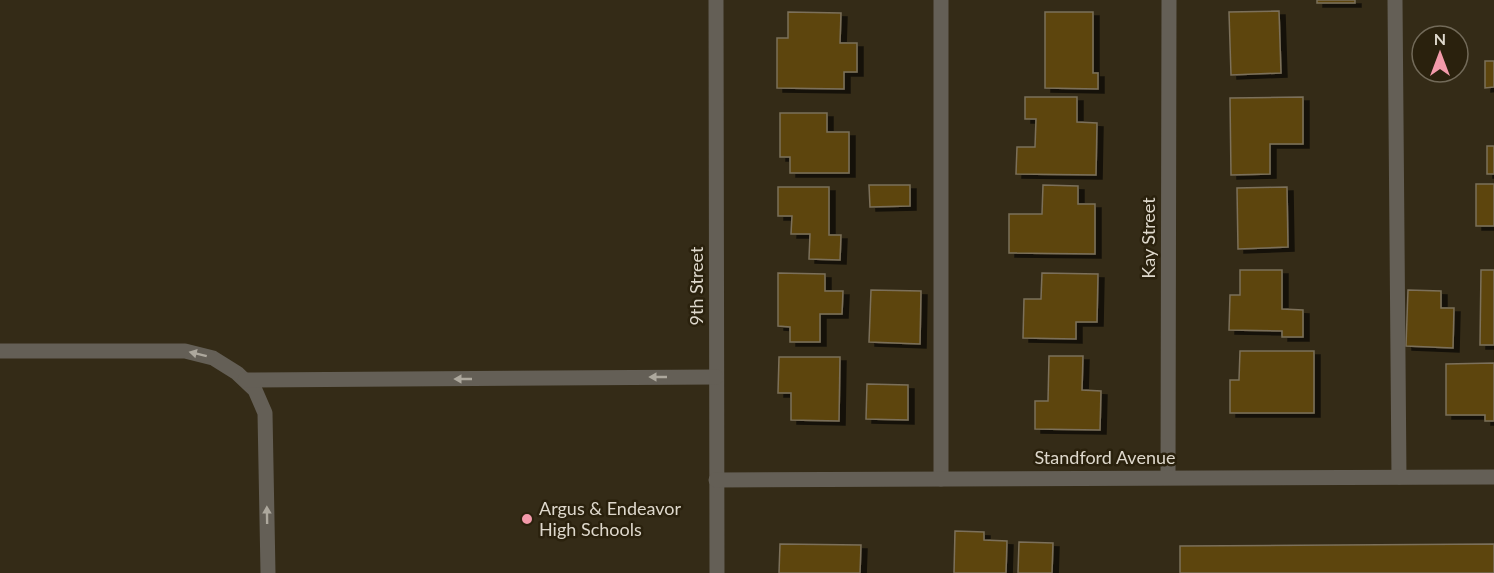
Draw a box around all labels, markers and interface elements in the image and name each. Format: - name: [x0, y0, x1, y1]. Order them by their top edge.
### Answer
- north arrow: [1410, 24, 1470, 84]
- text: N: [1434, 29, 1446, 48]
- street label: Kay Street: [1137, 197, 1159, 279]
- street label: 9th Street: [685, 246, 707, 325]
- one-way arrow: [189, 349, 208, 359]
- one-way arrow: [648, 372, 667, 382]
- one-way arrow: [453, 374, 472, 384]
- street label: Standford Avenue: [1035, 446, 1175, 468]
- place label: Argus & Endeavor High Schools: [539, 497, 681, 540]
- one-way arrow: [262, 505, 272, 524]
- marker: Argus & Endeavor High Schools: [520, 512, 534, 526]

